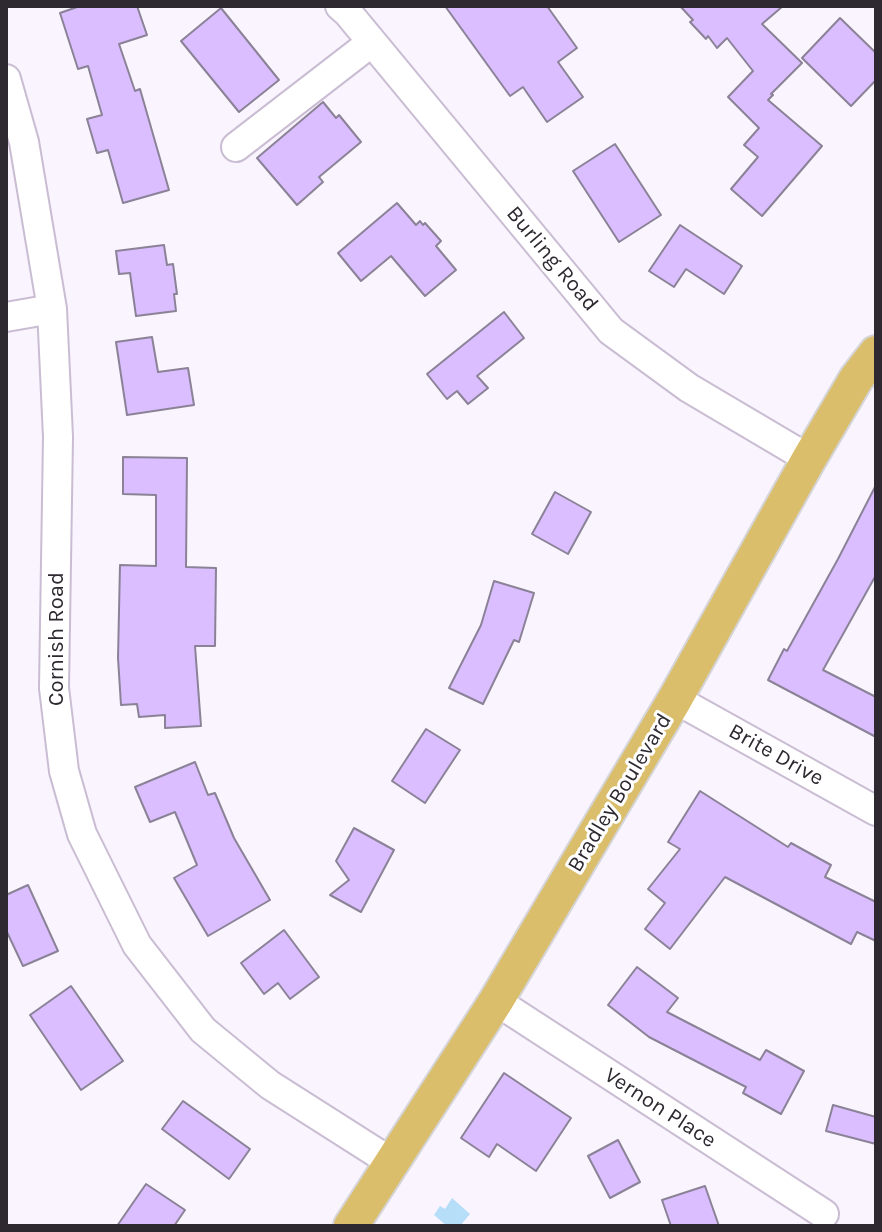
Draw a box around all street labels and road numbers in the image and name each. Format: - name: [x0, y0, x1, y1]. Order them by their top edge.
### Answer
- street label: Burling Road: [500, 201, 604, 317]
- street label: Cornish Road: [44, 572, 70, 706]
- street label: Bradley Boulevard: [562, 709, 678, 877]
- street label: Brite Drive: [724, 718, 828, 792]
- street label: Vernon Place: [599, 1062, 721, 1154]

